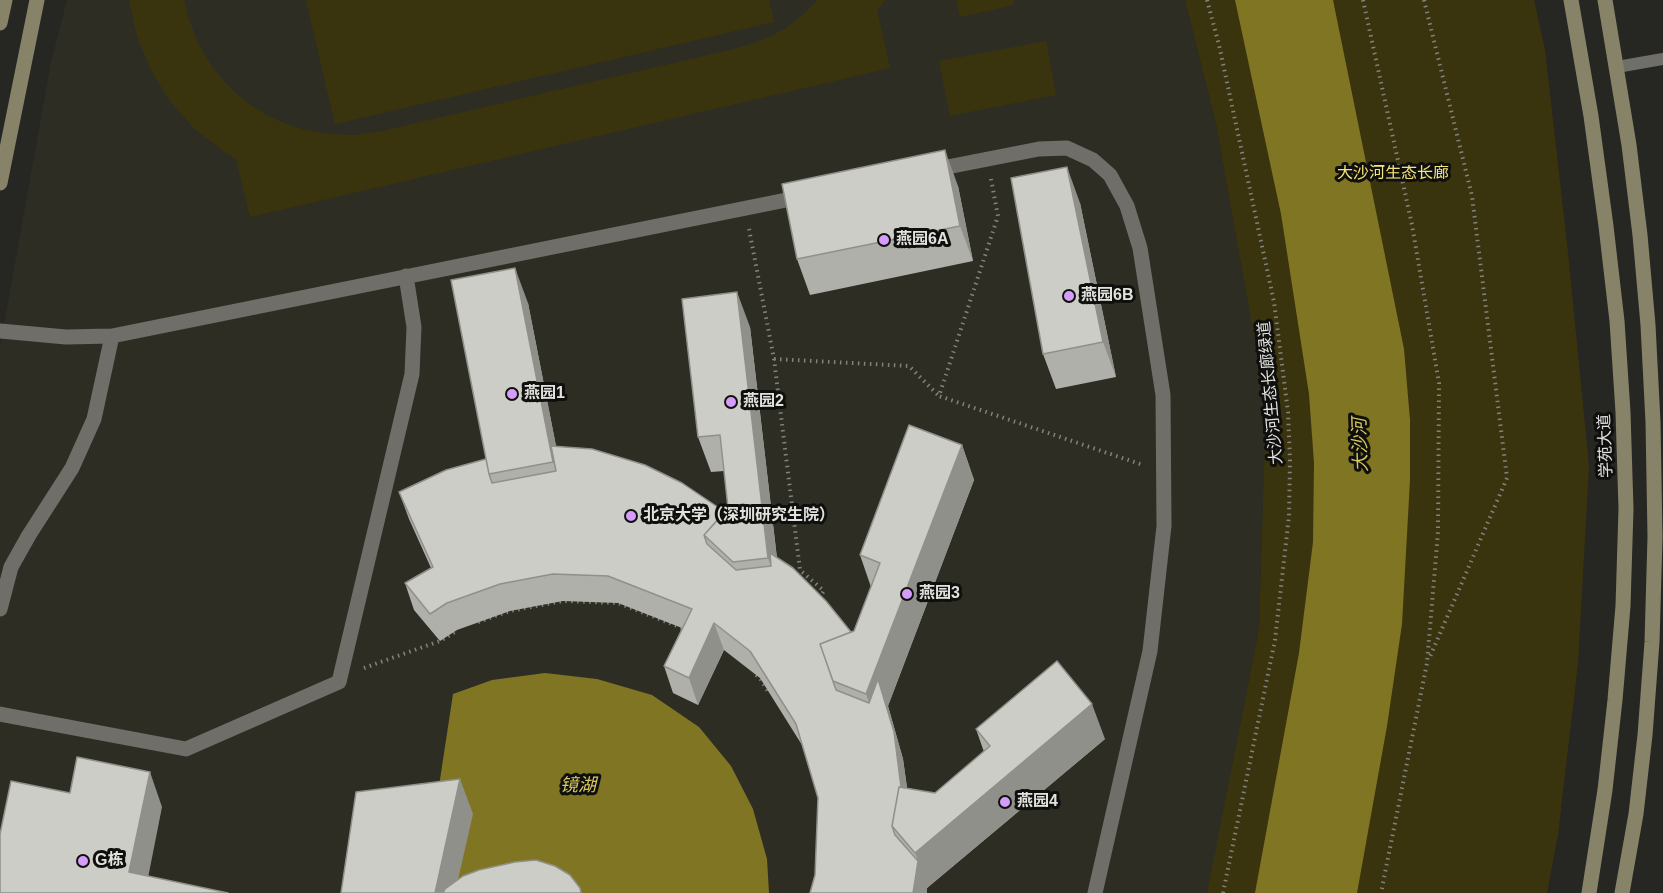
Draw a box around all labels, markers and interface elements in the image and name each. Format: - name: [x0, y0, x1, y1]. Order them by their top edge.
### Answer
- park label: 大沙河生态长廊: [1337, 164, 1449, 184]
- place label: 燕园6A: [896, 230, 948, 250]
- marker: 燕园6A: [877, 233, 891, 247]
- place label: 燕园6B: [1081, 286, 1133, 306]
- marker: 燕园6B: [1062, 289, 1076, 303]
- street label: 大沙河生态长廊绿道: [1255, 320, 1287, 466]
- place label: 燕园1: [524, 384, 565, 404]
- marker: 燕园1: [505, 387, 519, 401]
- place label: 燕园2: [743, 392, 784, 412]
- marker: 燕园2: [724, 395, 738, 409]
- street label: 学苑大道: [1595, 414, 1617, 478]
- water label: 大沙河: [1349, 418, 1373, 472]
- place label: 北京大学（深圳研究生院）: [643, 506, 835, 526]
- marker: 北京大学（深圳研究生院）: [624, 509, 638, 523]
- place label: 燕园3: [919, 584, 960, 604]
- marker: 燕园3: [900, 587, 914, 601]
- water label: 镜湖: [560, 775, 596, 797]
- place label: 燕园4: [1017, 792, 1058, 812]
- marker: 燕园4: [998, 795, 1012, 809]
- place label: G栋: [95, 851, 123, 871]
- marker: G栋: [76, 854, 90, 868]

